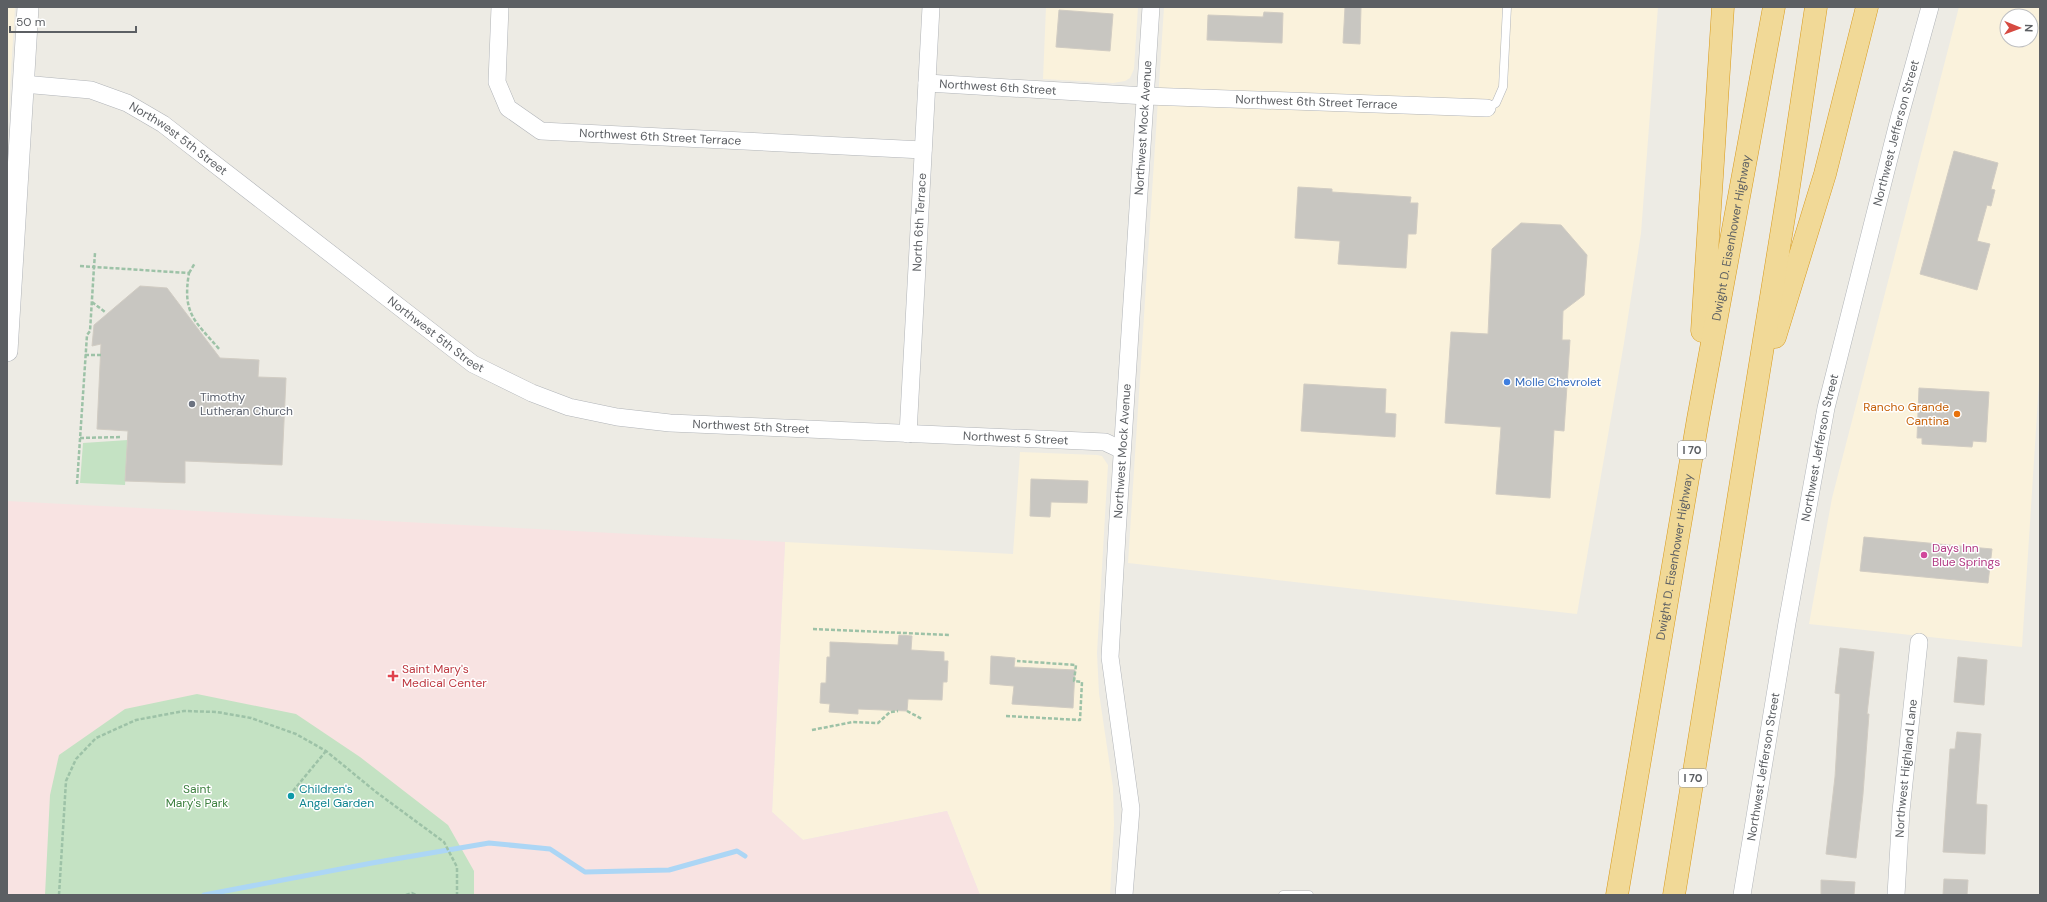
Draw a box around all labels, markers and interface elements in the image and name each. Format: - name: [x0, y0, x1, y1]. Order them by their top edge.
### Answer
- scale bar: [10, 8, 136, 34]
- north arrow: [1999, 8, 2039, 48]
- text: 50 m: [16, 14, 45, 30]
- text: N: [2022, 24, 2036, 32]
- street label: Northwest Jefferson Street: [1869, 58, 1923, 208]
- street label: Northwest Mock Avenue: [1131, 60, 1156, 196]
- street label: Northwest 6th Street: [939, 76, 1057, 99]
- street label: Northwest 6th Street Terrace: [1235, 91, 1398, 113]
- street label: Northwest 5th Street: [126, 98, 231, 179]
- street label: Northwest 6th Street Terrace: [579, 125, 742, 149]
- street label: Dwight D. Eisenhower Highway: [1708, 153, 1755, 322]
- street label: North 6th Terrace: [909, 172, 930, 272]
- street label: Northwest 5th Street: [384, 293, 487, 376]
- street label: Northwest Jefferson Street: [1798, 372, 1842, 523]
- place label: Molle Chevrolet: [1515, 374, 1602, 390]
- marker: Molle Chevrolet: [1502, 377, 1512, 387]
- street label: Northwest Mock Avenue: [1110, 383, 1135, 519]
- place label: Timothy Lutheran Church: [200, 389, 293, 419]
- marker: Timothy Lutheran Church: [187, 399, 197, 409]
- place label: Rancho Grande Cantina: [1863, 399, 1949, 429]
- marker: Rancho Grande Cantina: [1952, 409, 1962, 419]
- street label: Northwest 5th Street: [692, 416, 810, 437]
- street label: Northwest 5 Street: [963, 428, 1069, 448]
- road number: I 70: [1678, 441, 1706, 459]
- street label: Dwight D. Eisenhower Highway: [1653, 472, 1697, 641]
- place label: Days Inn Blue Springs: [1932, 540, 2000, 570]
- marker: Days Inn Blue Springs: [1919, 550, 1929, 560]
- place label: Saint Mary's Medical Center: [402, 661, 487, 691]
- marker: Saint Mary's Medical Center: [387, 670, 399, 682]
- street label: Northwest Jefferson Street: [1743, 691, 1783, 842]
- street label: Northwest Highland Lane: [1891, 698, 1921, 838]
- road number: I 70: [1679, 769, 1707, 787]
- park label: Saint Mary's Park: [166, 781, 228, 811]
- place label: Children's Angel Garden: [299, 781, 374, 811]
- marker: Children's Angel Garden: [286, 791, 296, 801]

